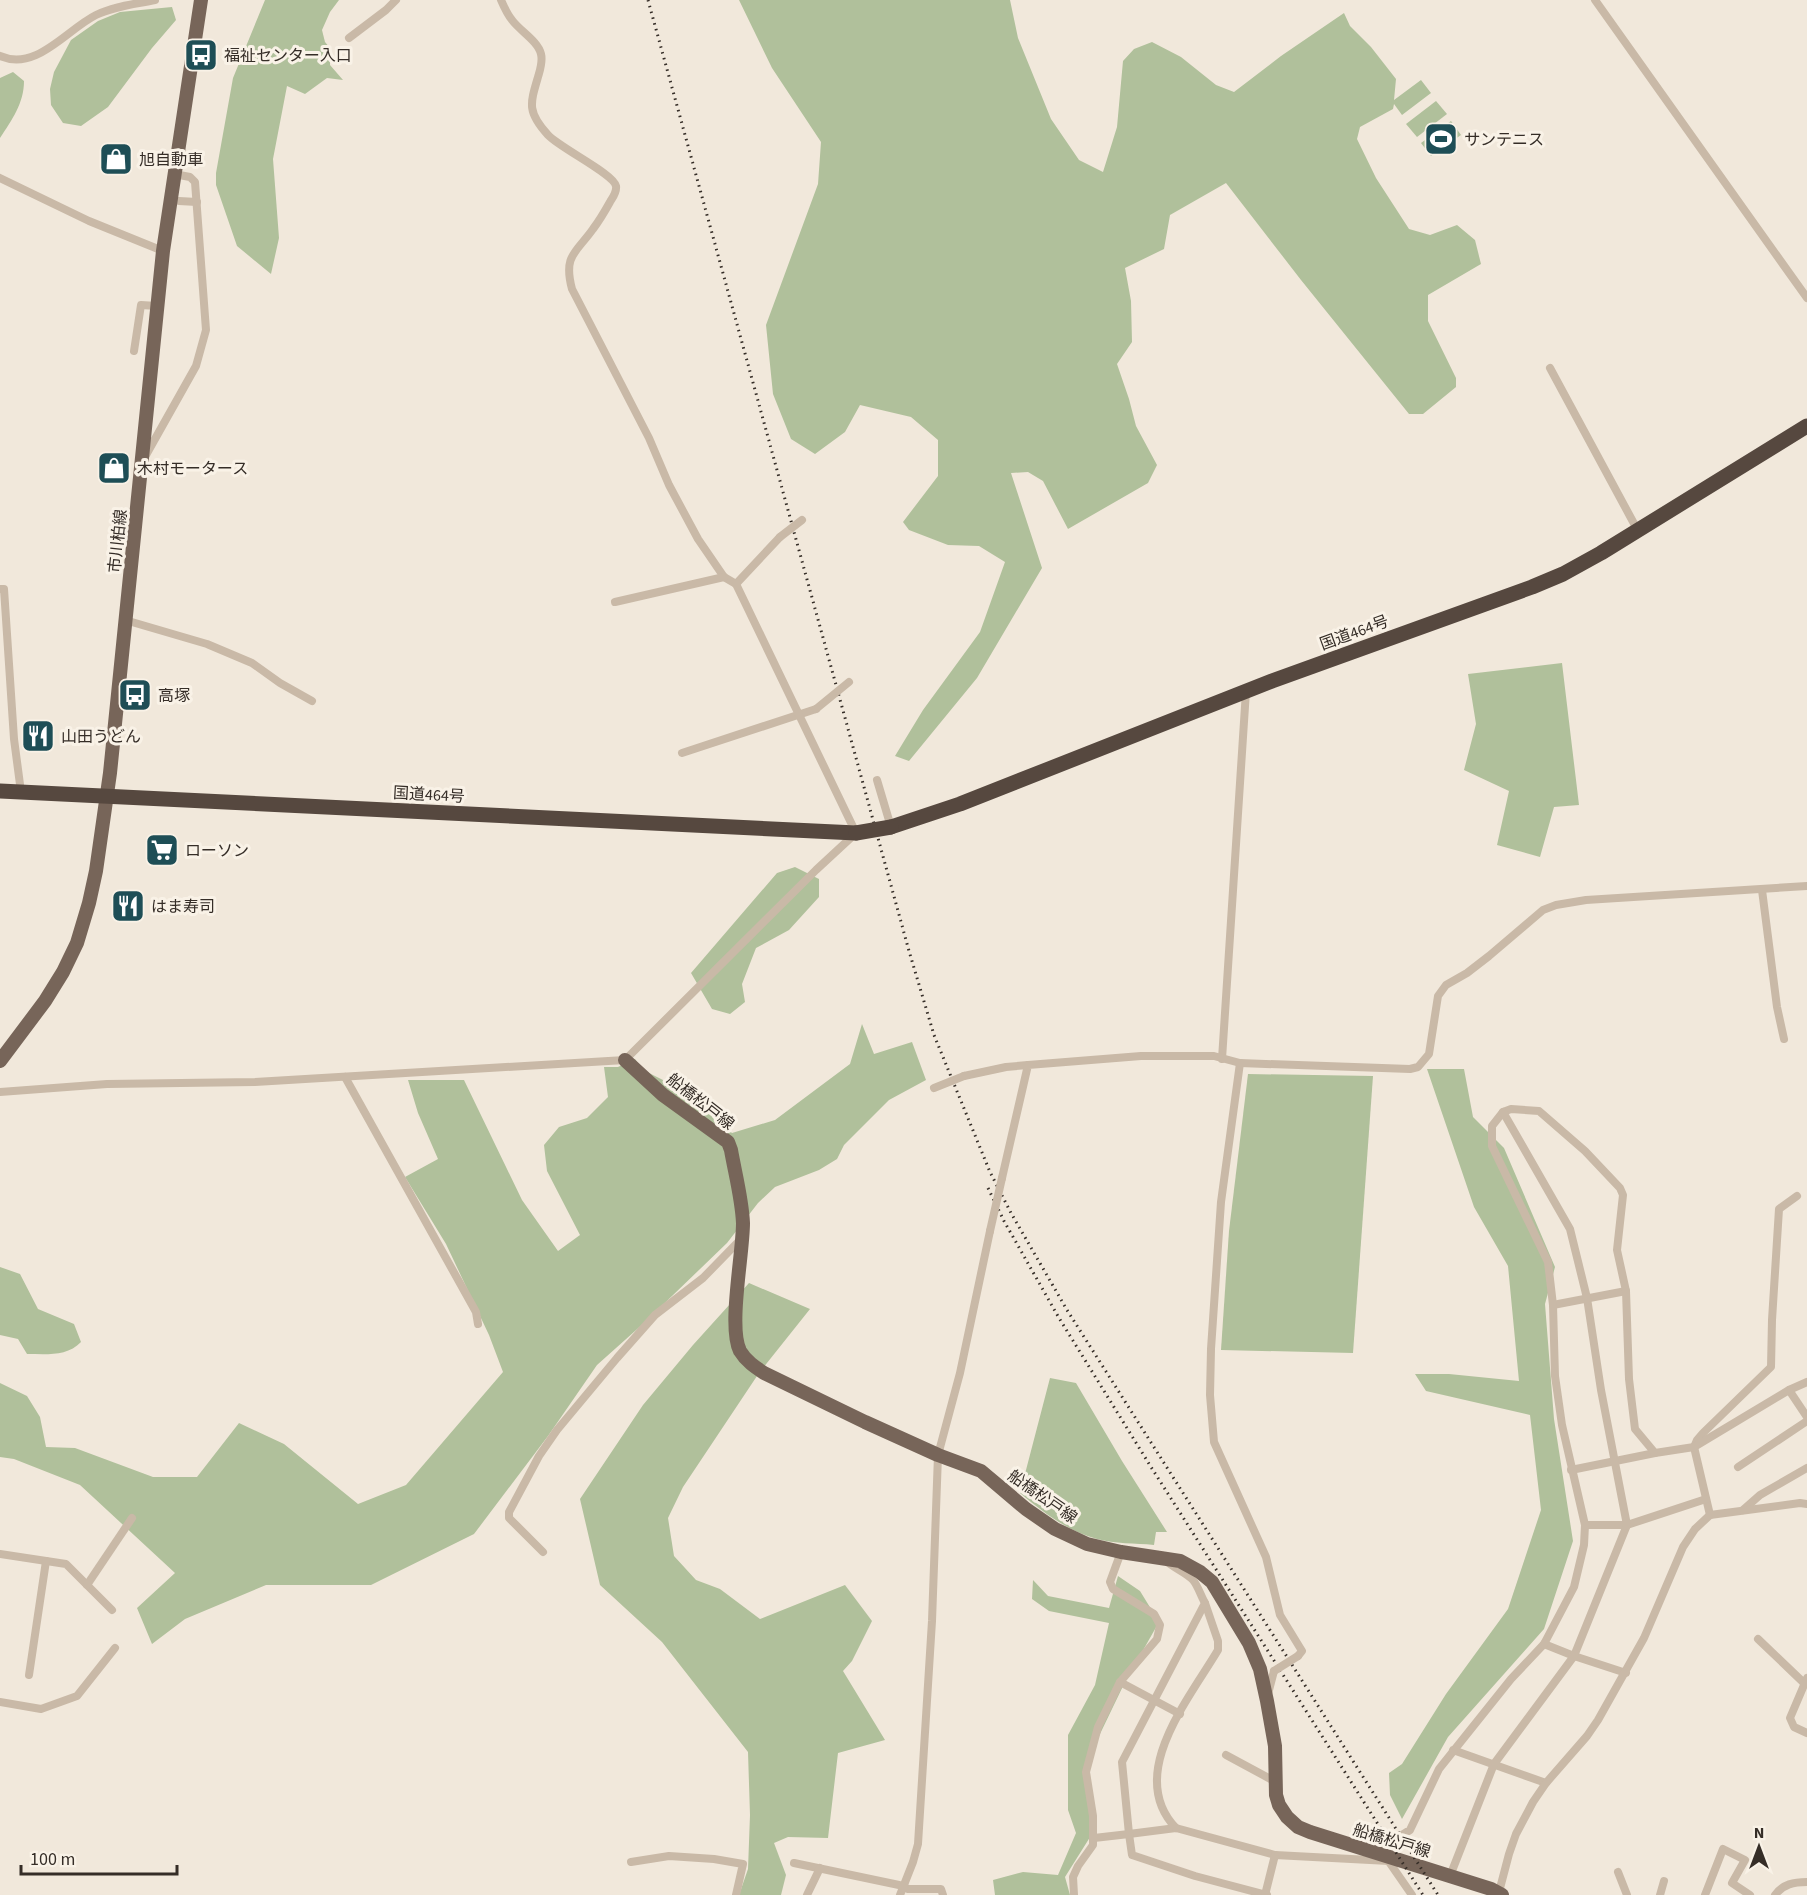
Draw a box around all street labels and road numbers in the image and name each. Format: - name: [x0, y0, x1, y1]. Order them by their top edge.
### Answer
- street label: 市川柏線: [104, 508, 132, 574]
- street label: 国道464号: [1317, 610, 1392, 656]
- street label: 国道464号: [392, 782, 465, 808]
- street label: 船橋松戸線: [662, 1068, 739, 1135]
- street label: 船橋松戸線: [1003, 1465, 1082, 1529]
- street label: 船橋松戸線: [1350, 1819, 1433, 1863]

